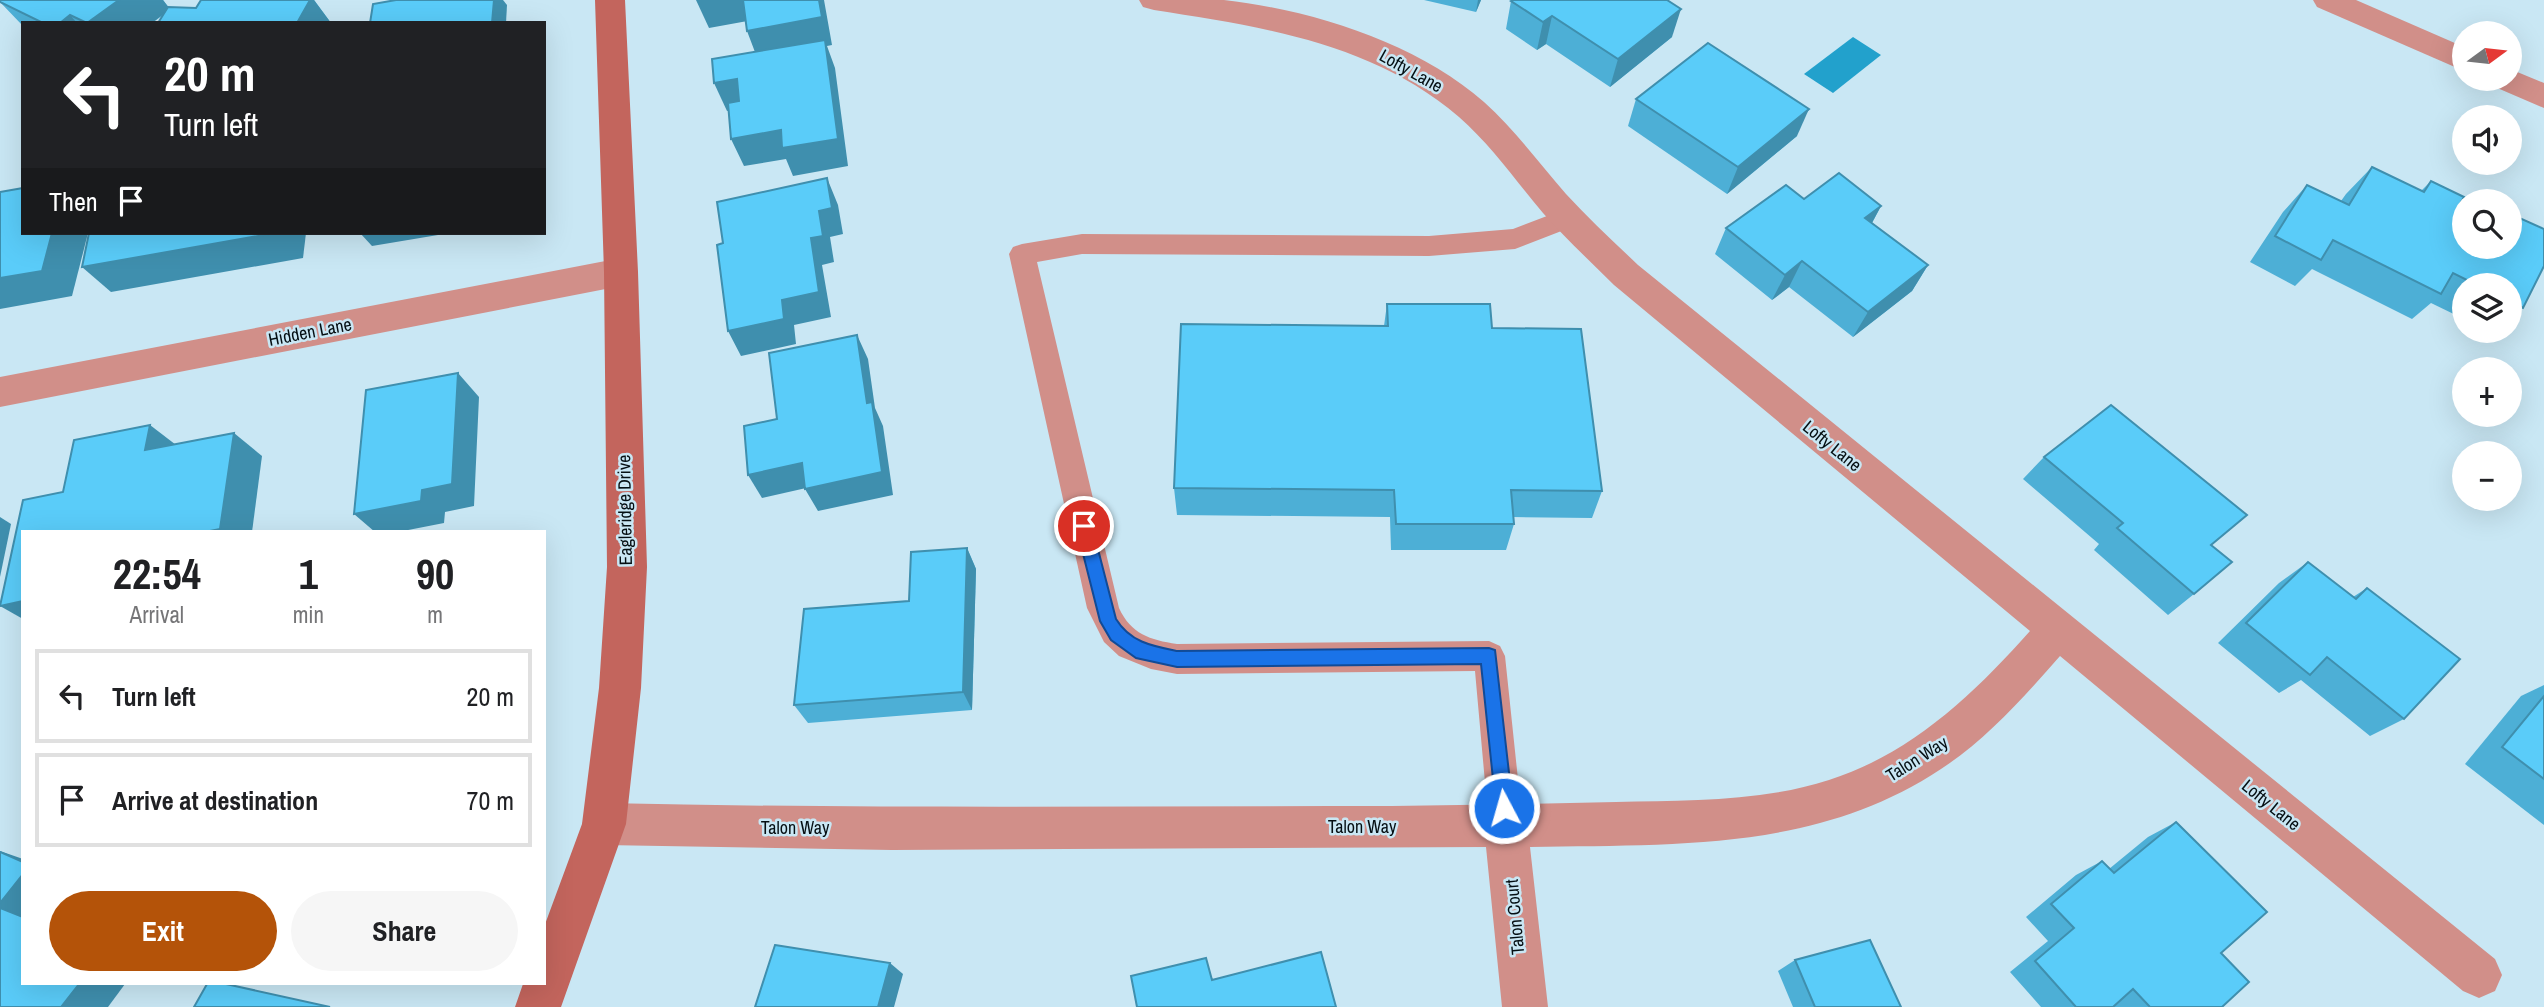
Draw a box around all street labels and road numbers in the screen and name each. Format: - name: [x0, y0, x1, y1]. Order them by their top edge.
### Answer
- street label: Lofty Lane: [1375, 43, 1447, 98]
- street label: Hidden Lane: [266, 311, 354, 352]
- street label: Lofty Lane: [1798, 414, 1867, 477]
- street label: Eagleridge Drive: [611, 454, 638, 566]
- street label: Talon Way: [1881, 729, 1953, 787]
- street label: Lofty Lane: [2237, 773, 2306, 836]
- street label: Talon Way: [1328, 814, 1397, 839]
- street label: Talon Way: [761, 815, 830, 840]
- street label: Talon Court: [1499, 878, 1530, 956]

